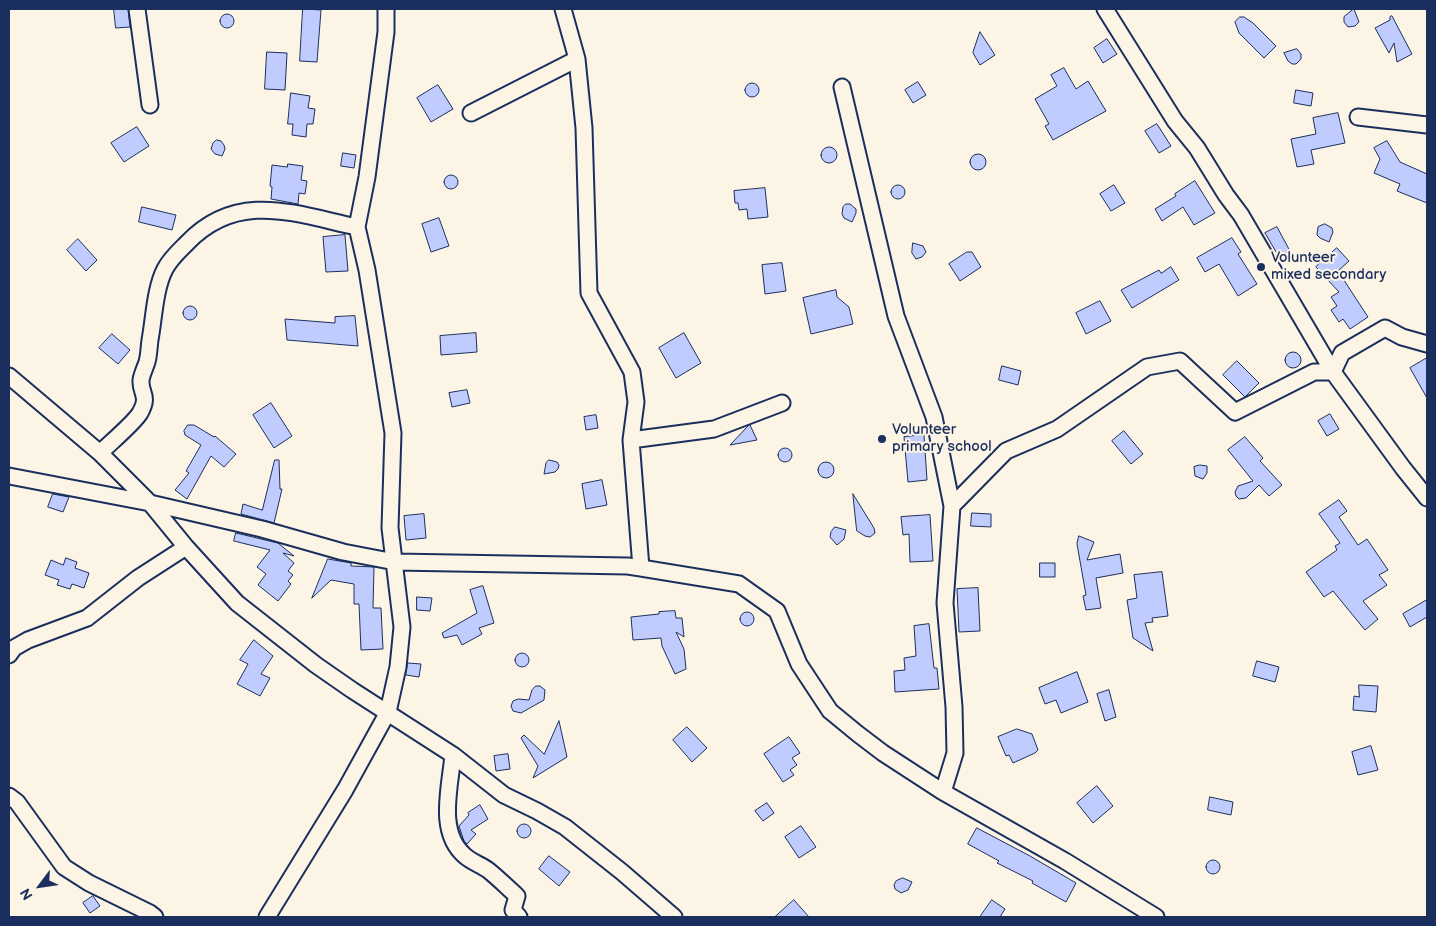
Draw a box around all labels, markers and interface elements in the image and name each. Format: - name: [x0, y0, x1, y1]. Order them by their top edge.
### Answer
- place label: Volunteer mixed secondary: [1271, 249, 1386, 284]
- marker: Volunteer mixed secondary: [1255, 261, 1267, 273]
- place label: Volunteer primary school: [892, 421, 992, 456]
- marker: Volunteer primary school: [876, 433, 888, 445]
- north arrow: [15, 861, 65, 911]
- text: N: [17, 885, 37, 903]

